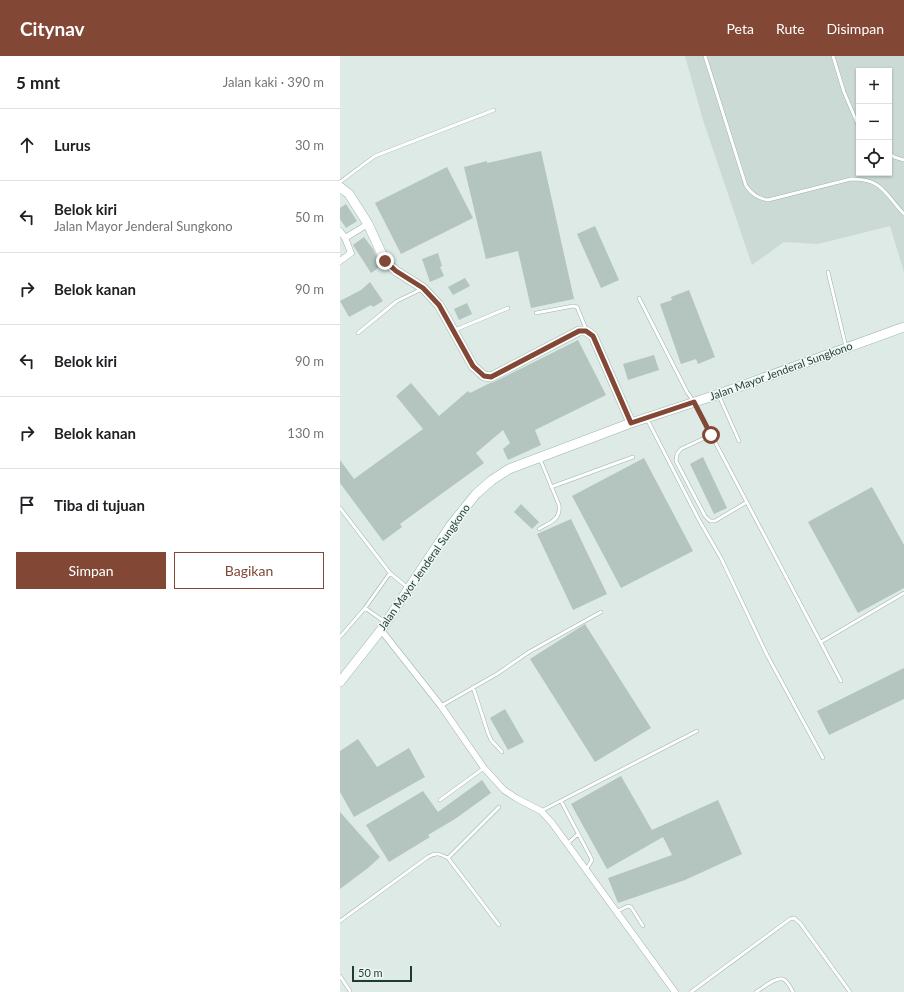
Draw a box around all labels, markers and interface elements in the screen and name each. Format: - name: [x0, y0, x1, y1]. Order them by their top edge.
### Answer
- text: Citynav: [20, 17, 85, 40]
- text: Peta: [727, 20, 754, 37]
- text: Rute: [776, 20, 805, 37]
- text: Disimpan: [827, 20, 884, 37]
- map controls: [856, 68, 892, 176]
- button: +: [856, 68, 892, 104]
- text: 5 mnt: [16, 72, 60, 93]
- text: Jalan kaki · 390 m: [223, 74, 324, 90]
- button: −: [856, 104, 892, 140]
- icon: ahead: [16, 134, 38, 156]
- text: Lurus: [54, 136, 91, 154]
- text: 30 m: [295, 137, 324, 153]
- button: locate: [856, 140, 892, 176]
- text: Belok kiri: [54, 200, 117, 218]
- icon: left: [16, 206, 38, 228]
- text: 50 m: [295, 209, 324, 225]
- text: Jalan Mayor Jenderal Sungkono: [54, 218, 233, 234]
- route end: [376, 252, 394, 270]
- icon: right: [16, 278, 38, 300]
- text: Belok kanan: [54, 280, 136, 298]
- text: 90 m: [295, 281, 324, 297]
- street label: Jalan Mayor Jenderal Sungkono: [708, 339, 854, 402]
- icon: left: [16, 350, 38, 372]
- text: Belok kiri: [54, 352, 117, 370]
- text: 90 m: [295, 353, 324, 369]
- icon: right: [16, 422, 38, 444]
- text: Belok kanan: [54, 424, 136, 442]
- text: 130 m: [287, 425, 324, 441]
- route start: [702, 426, 720, 444]
- icon: arrive: [16, 494, 38, 516]
- text: Tiba di tujuan: [54, 496, 145, 514]
- street label: Jalan Mayor Jenderal Sungkono: [375, 501, 472, 632]
- button: Simpan: [16, 552, 166, 589]
- button: Bagikan: [174, 552, 324, 589]
- scale bar: [352, 964, 412, 983]
- text: 50 m: [358, 966, 383, 979]

